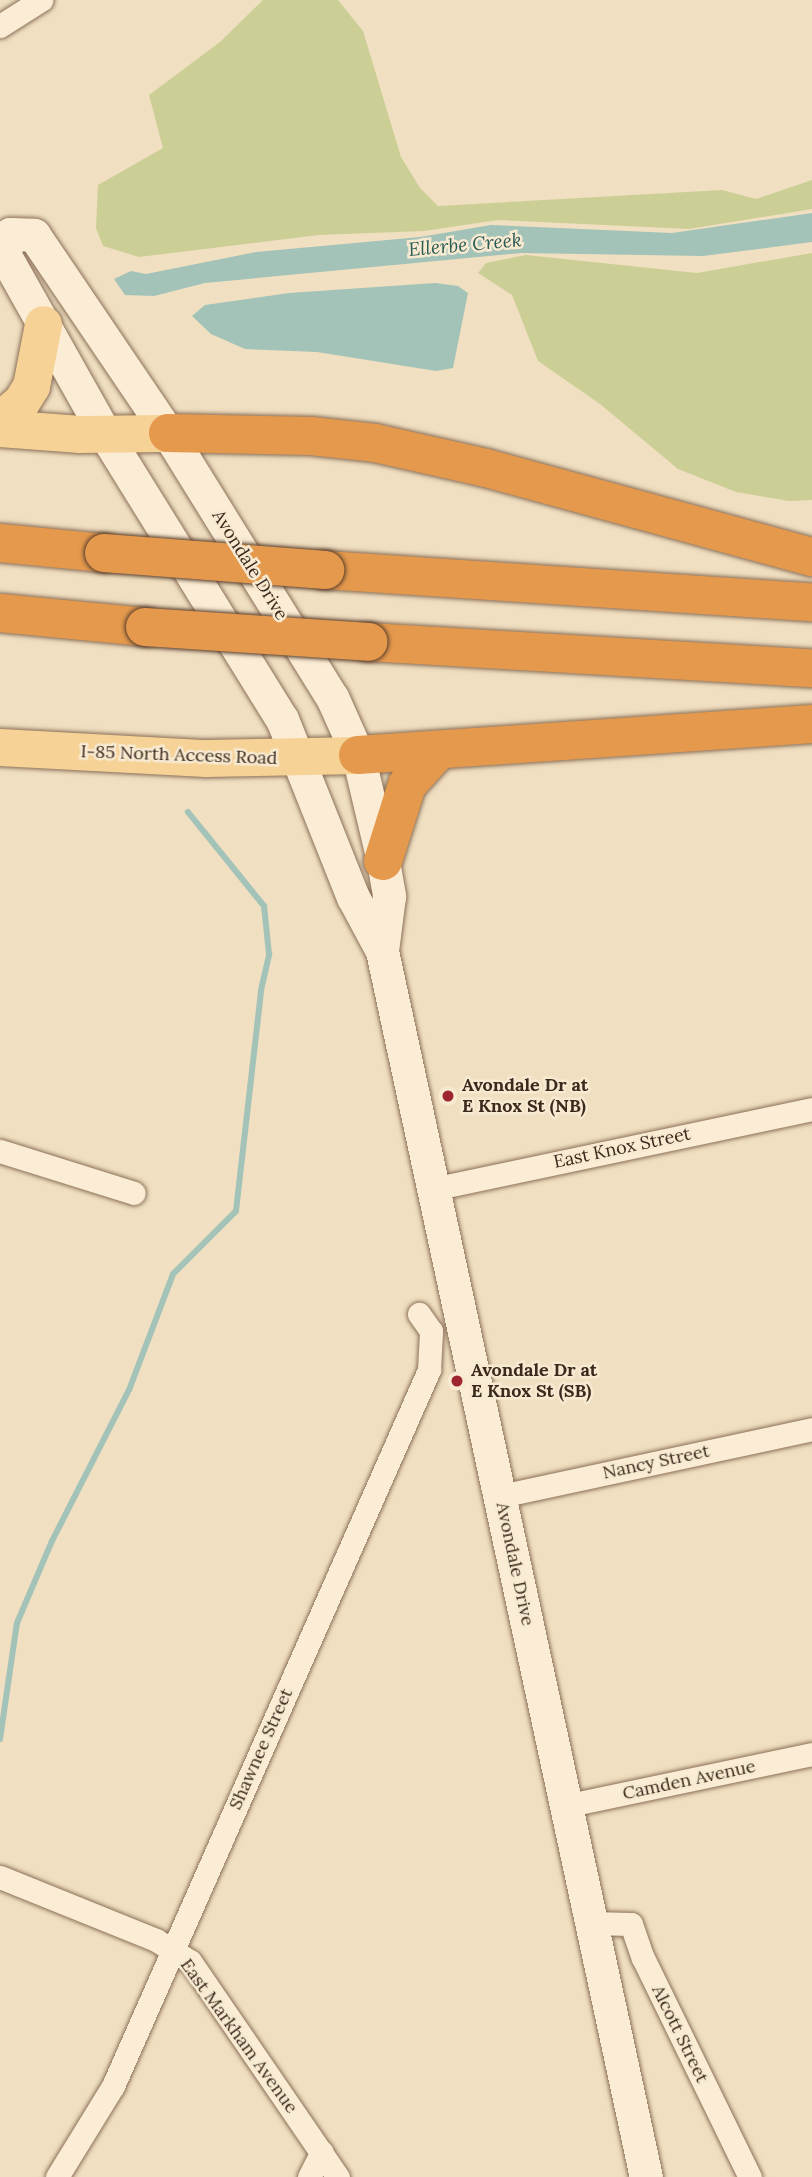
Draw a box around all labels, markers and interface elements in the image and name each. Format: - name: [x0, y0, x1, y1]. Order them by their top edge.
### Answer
- water label: Ellerbe Creek: [408, 229, 522, 261]
- street label: Avondale Drive: [208, 506, 292, 624]
- street label: I-85 North Access Road: [80, 741, 278, 769]
- place label: Avondale Dr at E Knox St (NB): [462, 1075, 588, 1118]
- marker: Avondale Dr at E Knox St (NB): [440, 1088, 456, 1104]
- street label: East Knox Street: [552, 1123, 692, 1173]
- place label: Avondale Dr at E Knox St (SB): [471, 1360, 597, 1402]
- marker: Avondale Dr at E Knox St (SB): [449, 1373, 465, 1389]
- street label: Nancy Street: [601, 1440, 711, 1484]
- street label: Avondale Drive: [491, 1500, 539, 1628]
- street label: Shawnee Street: [225, 1685, 297, 1813]
- street label: Camden Avenue: [621, 1755, 757, 1805]
- street label: East Markham Avenue: [176, 1955, 302, 2117]
- street label: Alcott Street: [647, 1982, 713, 2086]

